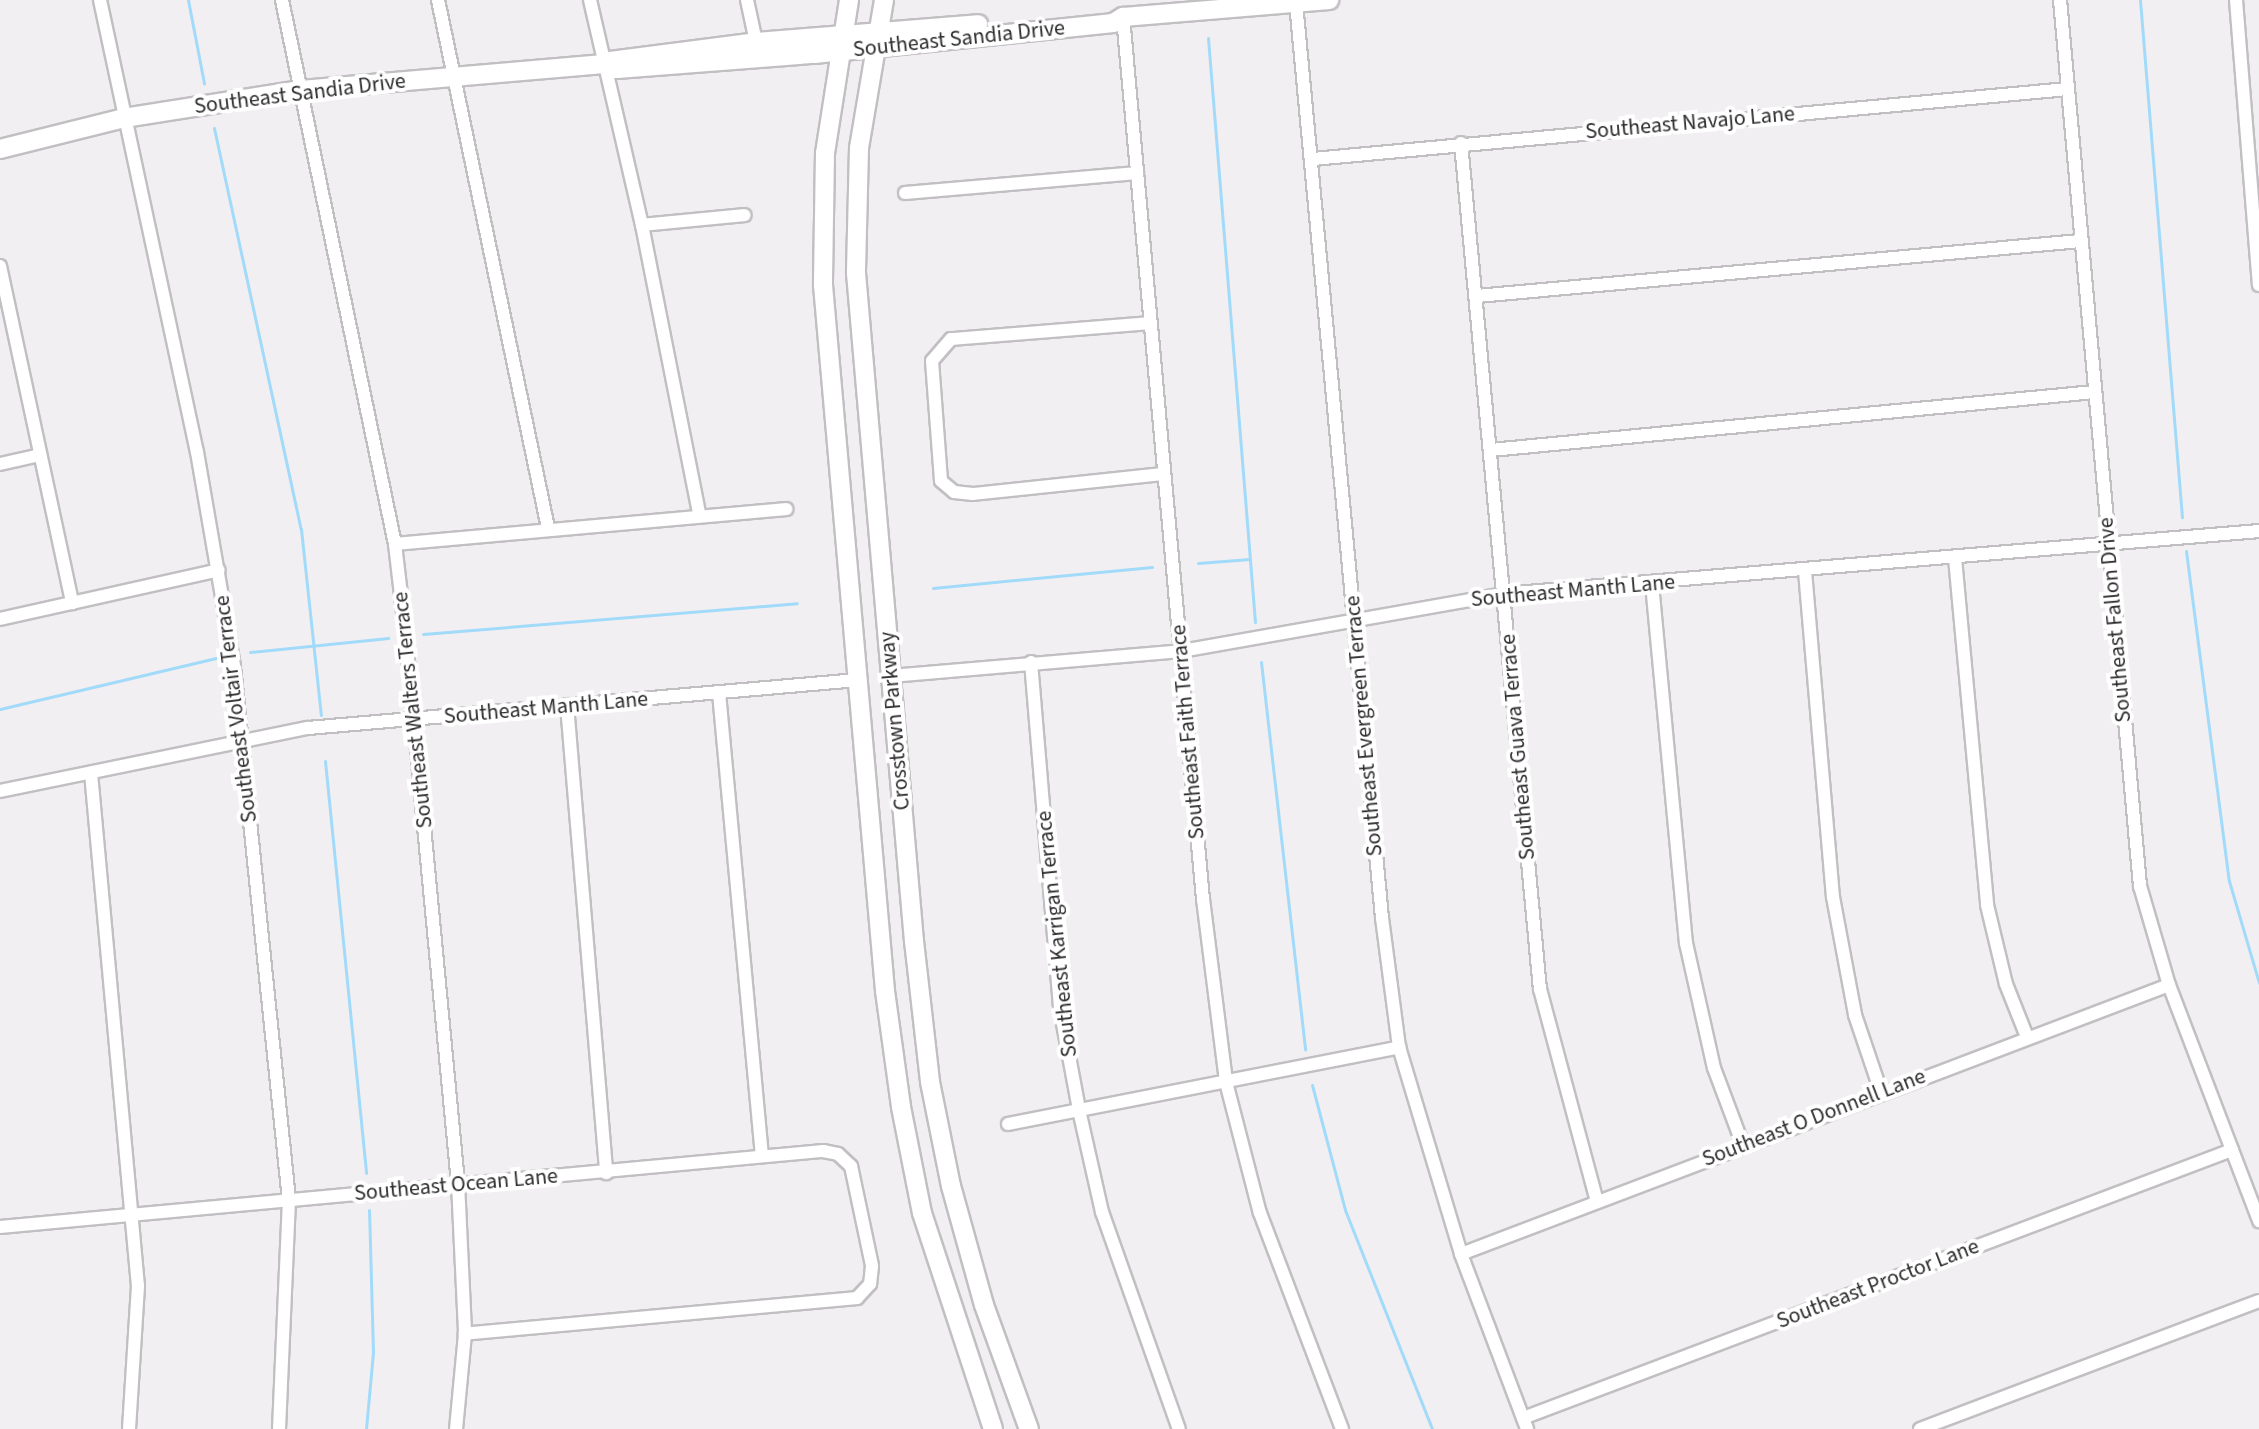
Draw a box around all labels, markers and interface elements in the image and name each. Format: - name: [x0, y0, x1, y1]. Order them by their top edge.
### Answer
- street label: Southeast Sandia Drive: [852, 15, 1066, 63]
- street label: Southeast Sandia Drive: [193, 68, 407, 120]
- street label: Southeast Navajo Lane: [1584, 101, 1796, 145]
- street label: Southeast Fallon Drive: [2093, 516, 2137, 724]
- street label: Southeast Manth Lane: [1470, 569, 1676, 613]
- street label: Southeast Walters Terrace: [387, 590, 439, 830]
- street label: Southeast Voltair Terrace: [209, 594, 263, 824]
- street label: Southeast Evergreen Terrace: [1339, 595, 1389, 857]
- street label: Southeast Faith Terrace: [1165, 624, 1211, 840]
- street label: Crosstown Parkway: [874, 631, 916, 811]
- street label: Southeast Guava Terrace: [1495, 633, 1541, 861]
- street label: Southeast Manth Lane: [443, 686, 649, 730]
- street label: Southeast Karrigan Terrace: [1031, 809, 1083, 1059]
- street label: Southeast O Donnell Lane: [1699, 1063, 1929, 1173]
- street label: Southeast Ocean Lane: [353, 1163, 559, 1207]
- street label: Southeast Proctor Lane: [1773, 1233, 1983, 1335]

